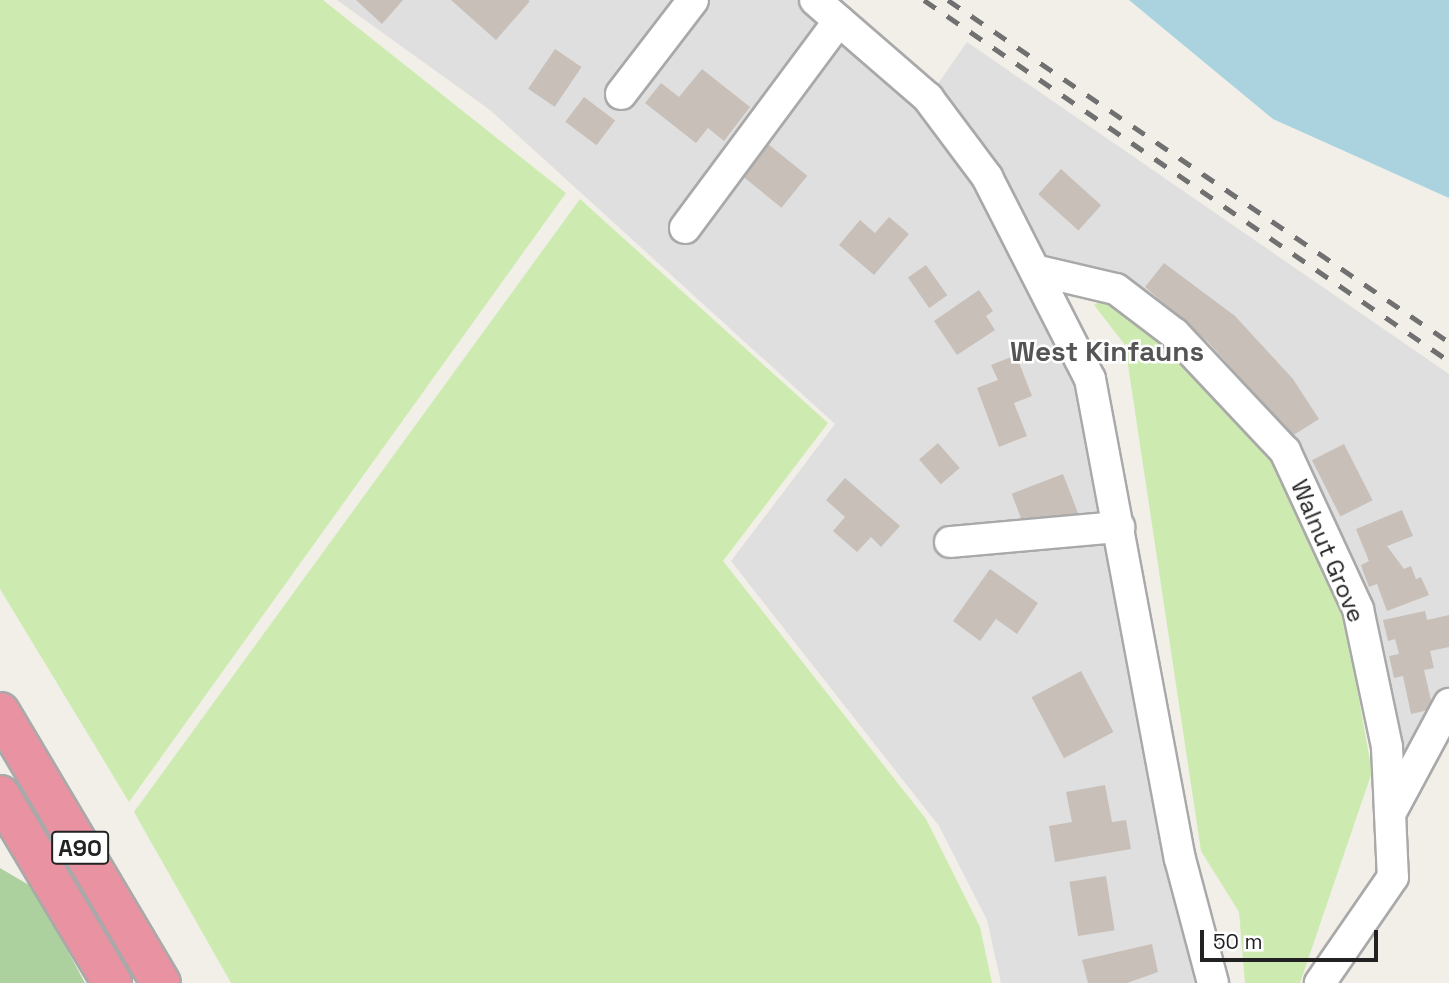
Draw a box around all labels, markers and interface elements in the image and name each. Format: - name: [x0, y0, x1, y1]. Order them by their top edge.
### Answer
- district label: West Kinfauns: [1010, 334, 1204, 368]
- street label: Walnut Grove: [1285, 475, 1371, 627]
- road number: A90: [50, 828, 110, 868]
- scale bar: [1204, 916, 1382, 960]
- text: 50 m: [1213, 928, 1263, 955]

